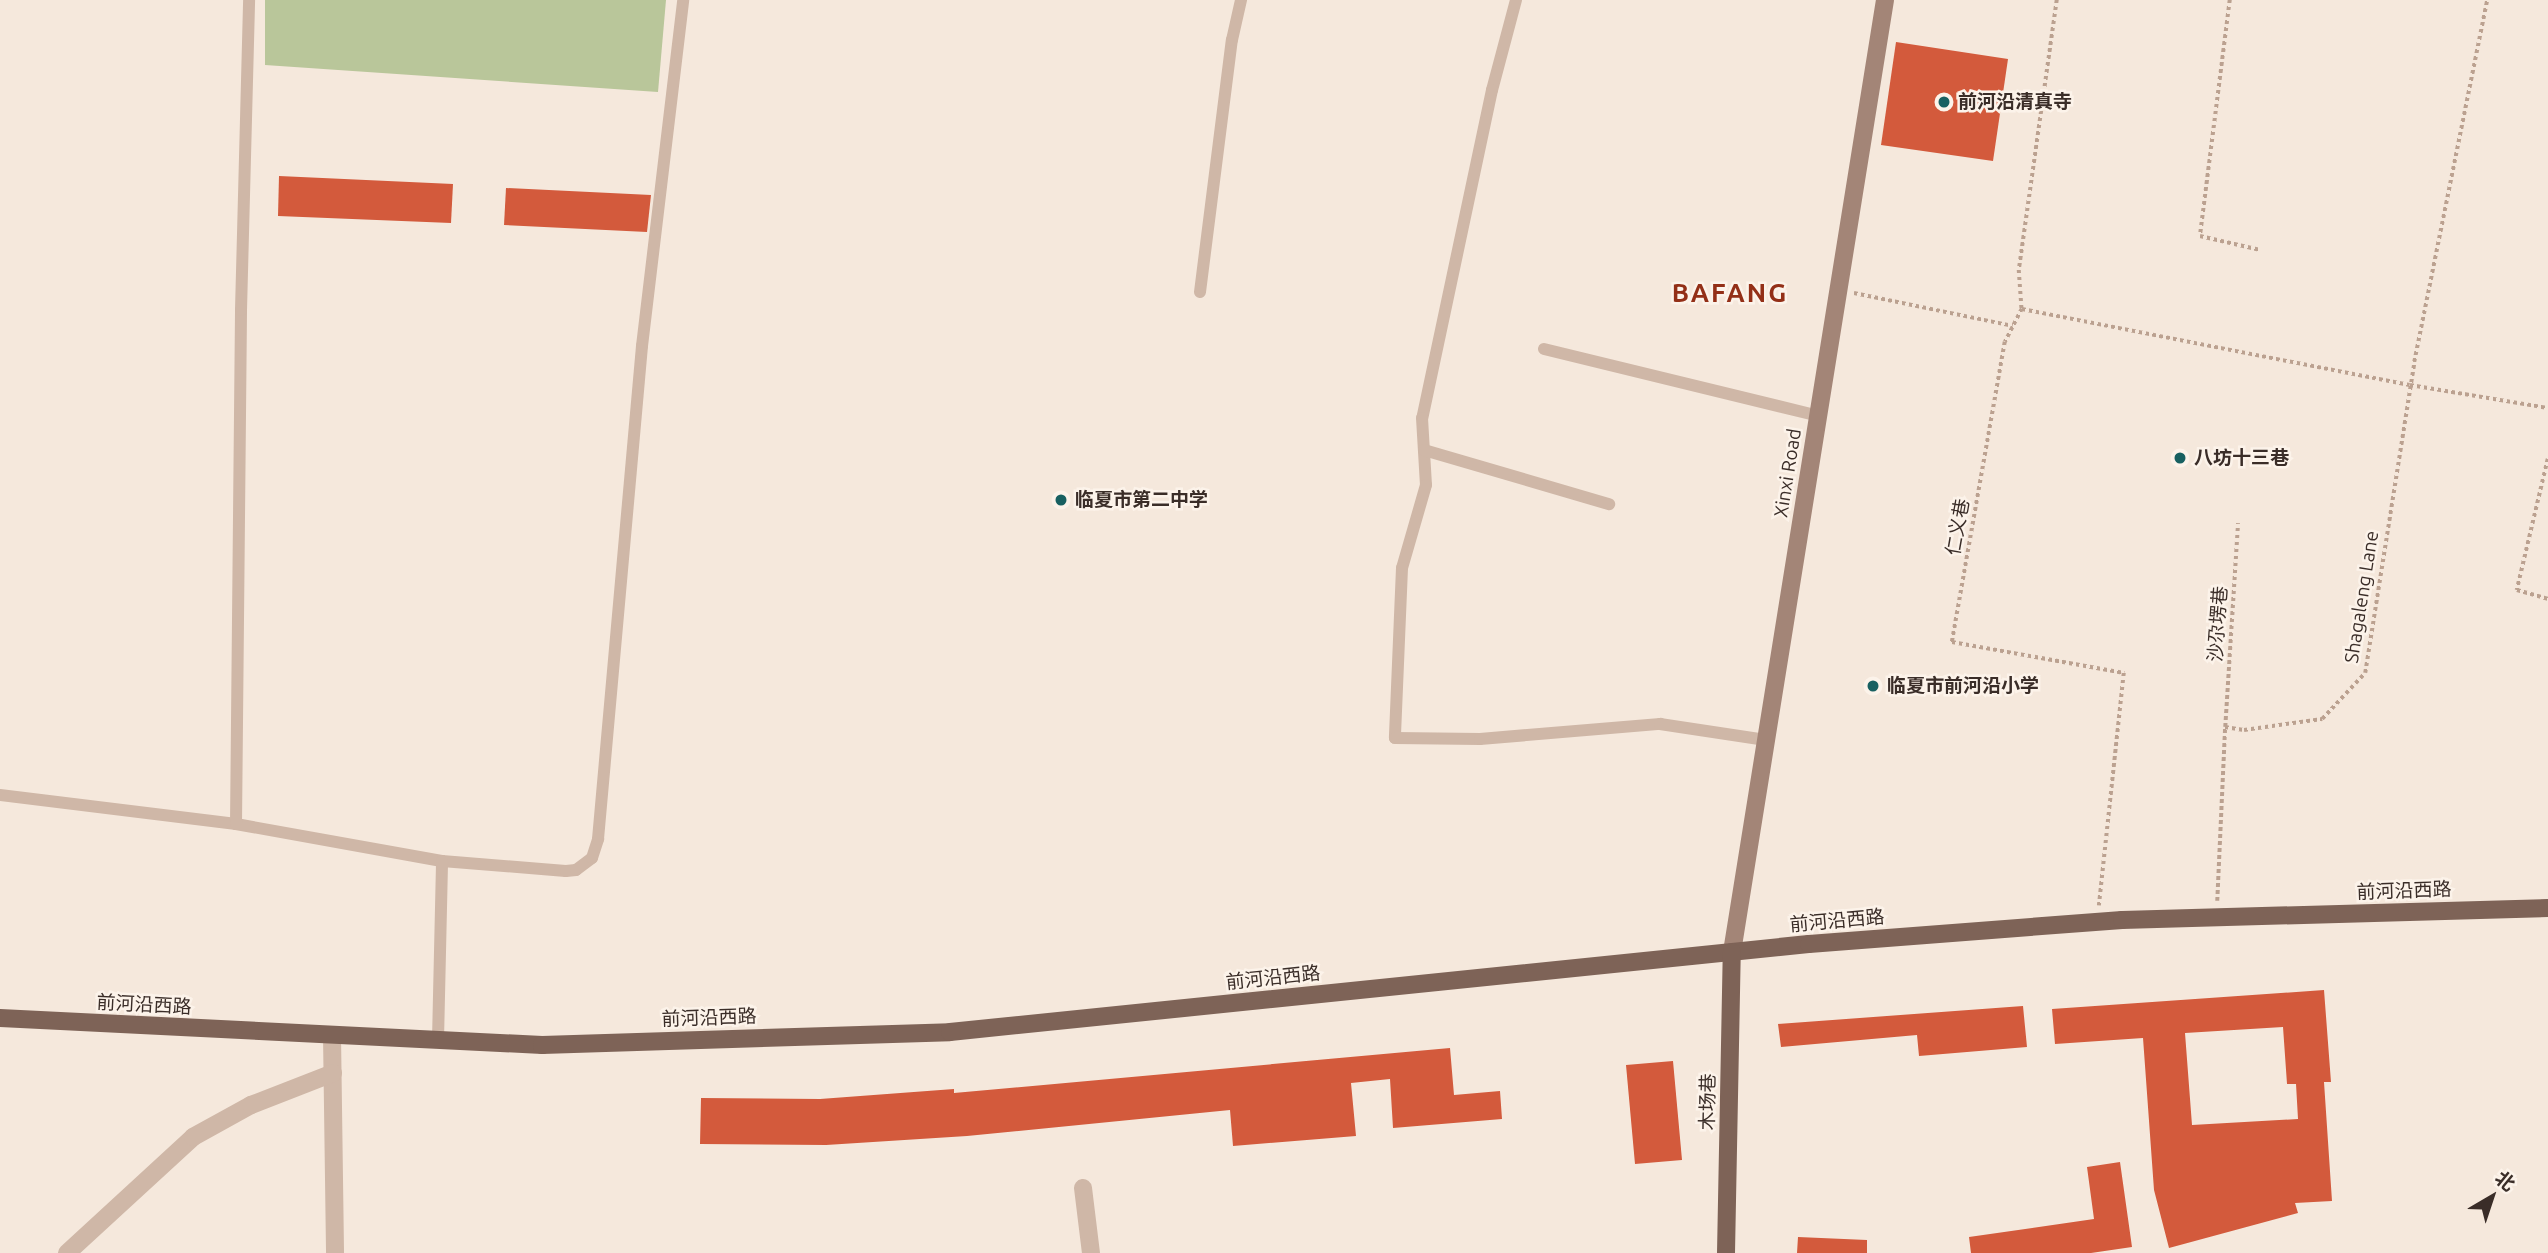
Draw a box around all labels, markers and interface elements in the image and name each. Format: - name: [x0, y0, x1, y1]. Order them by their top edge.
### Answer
- place label: 前河沿清真寺: [1958, 91, 2072, 113]
- marker: 前河沿清真寺: [1936, 94, 1952, 110]
- district label: BAFANG: [1673, 277, 1787, 309]
- street label: Xinxi Road: [1770, 427, 1806, 519]
- place label: 八坊十三巷: [2194, 447, 2289, 469]
- marker: 八坊十三巷: [2172, 450, 2188, 466]
- place label: 临夏市第二中学: [1075, 489, 1208, 511]
- marker: 临夏市第二中学: [1053, 492, 1069, 508]
- street label: 仁义巷: [1942, 497, 1974, 557]
- street label: Shagaleng Lane: [2340, 529, 2384, 665]
- street label: 沙尕塄巷: [2204, 585, 2232, 663]
- place label: 临夏市前河沿小学: [1887, 675, 2039, 697]
- marker: 临夏市前河沿小学: [1865, 678, 1881, 694]
- street label: 前河沿西路: [2356, 878, 2452, 904]
- street label: 前河沿西路: [1789, 906, 1885, 936]
- street label: 前河沿西路: [1225, 962, 1321, 994]
- street label: 前河沿西路: [96, 991, 192, 1019]
- street label: 前河沿西路: [661, 1005, 757, 1031]
- street label: 木场巷: [1696, 1073, 1720, 1131]
- north arrow: [2457, 1162, 2527, 1232]
- text: 北: [2491, 1166, 2520, 1195]

